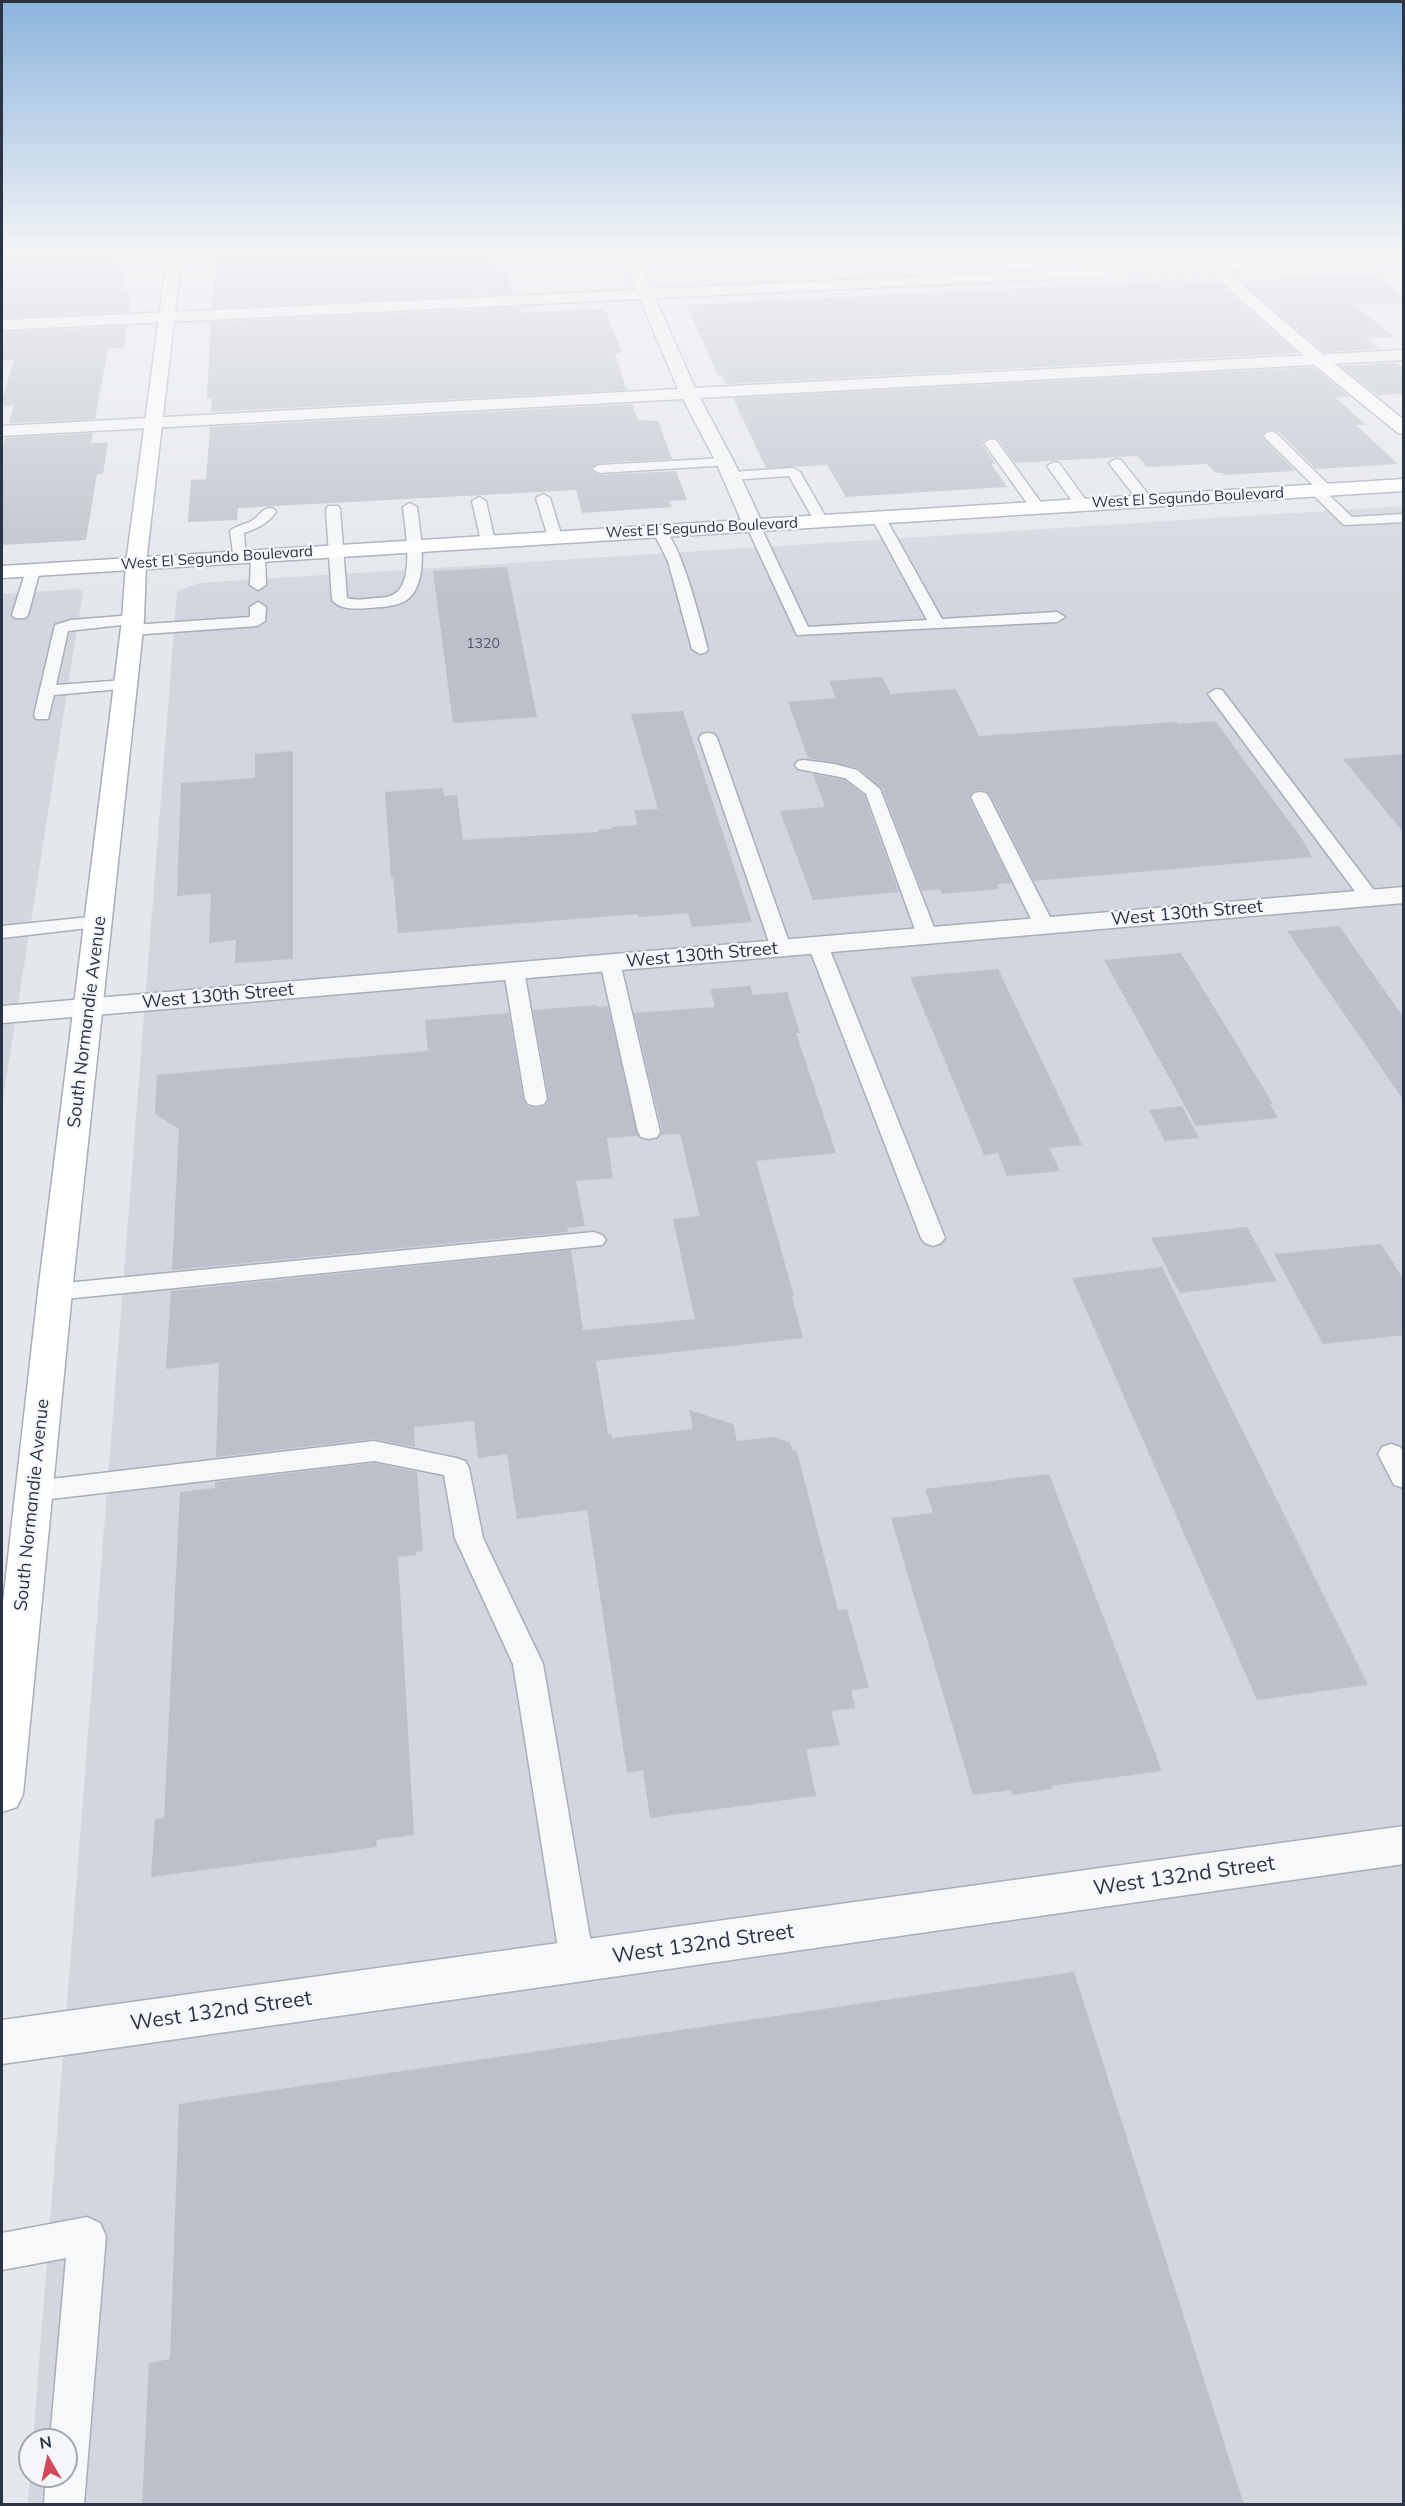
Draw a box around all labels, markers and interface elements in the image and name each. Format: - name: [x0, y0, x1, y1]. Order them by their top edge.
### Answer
- street label: West El Segundo Boulevard: [1091, 484, 1285, 512]
- street label: West El Segundo Boulevard: [605, 514, 799, 542]
- street label: West El Segundo Boulevard: [120, 542, 314, 574]
- house number: 1320: [466, 636, 500, 652]
- street label: West 130th Street: [1110, 896, 1264, 930]
- street label: South Normandie Avenue: [63, 915, 111, 1129]
- street label: West 130th Street: [625, 938, 779, 972]
- street label: West 130th Street: [141, 979, 295, 1013]
- street label: South Normandie Avenue: [10, 1398, 54, 1612]
- street label: West 132nd Street: [1092, 1851, 1276, 1901]
- street label: West 132nd Street: [611, 1919, 795, 1969]
- street label: West 132nd Street: [129, 1986, 313, 2036]
- north arrow: [18, 2428, 78, 2488]
- text: N: [38, 2431, 53, 2453]

